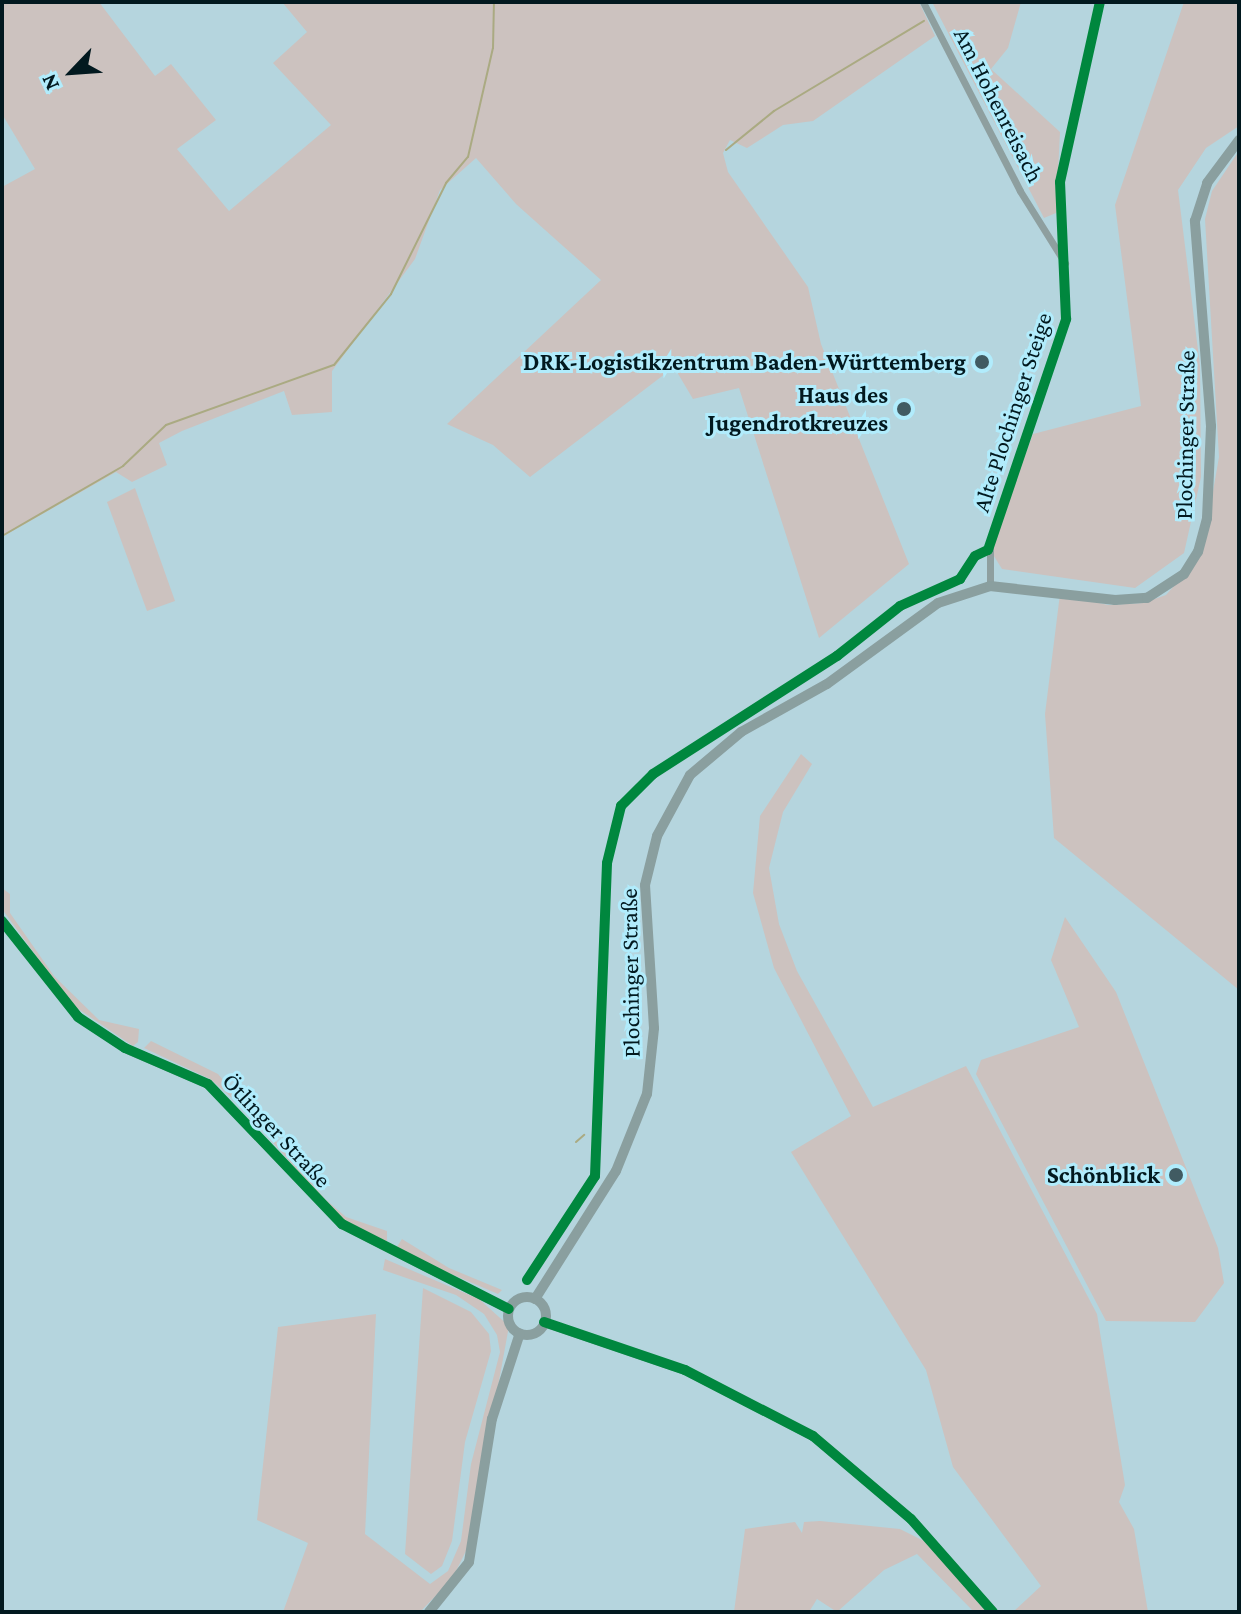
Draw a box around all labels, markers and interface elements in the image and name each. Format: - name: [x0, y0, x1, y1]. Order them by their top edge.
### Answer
- street label: Am Hohenreisach: [948, 23, 1050, 187]
- north arrow: [32, 32, 112, 112]
- text: N: [35, 70, 64, 94]
- street label: Alte Plochinger Steige: [966, 309, 1058, 515]
- place label: DRK-Logistikzentrum Baden-Württemberg: [523, 348, 966, 376]
- street label: Plochinger Straße: [1169, 350, 1201, 520]
- marker: DRK-Logistikzentrum Baden-Württemberg: [973, 353, 991, 371]
- place label: Haus des Jugendrotkreuzes: [708, 381, 888, 437]
- marker: Haus des Jugendrotkreuzes: [895, 400, 913, 418]
- street label: Plochinger Straße: [614, 888, 646, 1058]
- street label: Ötlinger Straße: [216, 1066, 338, 1194]
- place label: Schönblick: [1047, 1161, 1160, 1189]
- marker: Schönblick: [1167, 1166, 1185, 1184]

